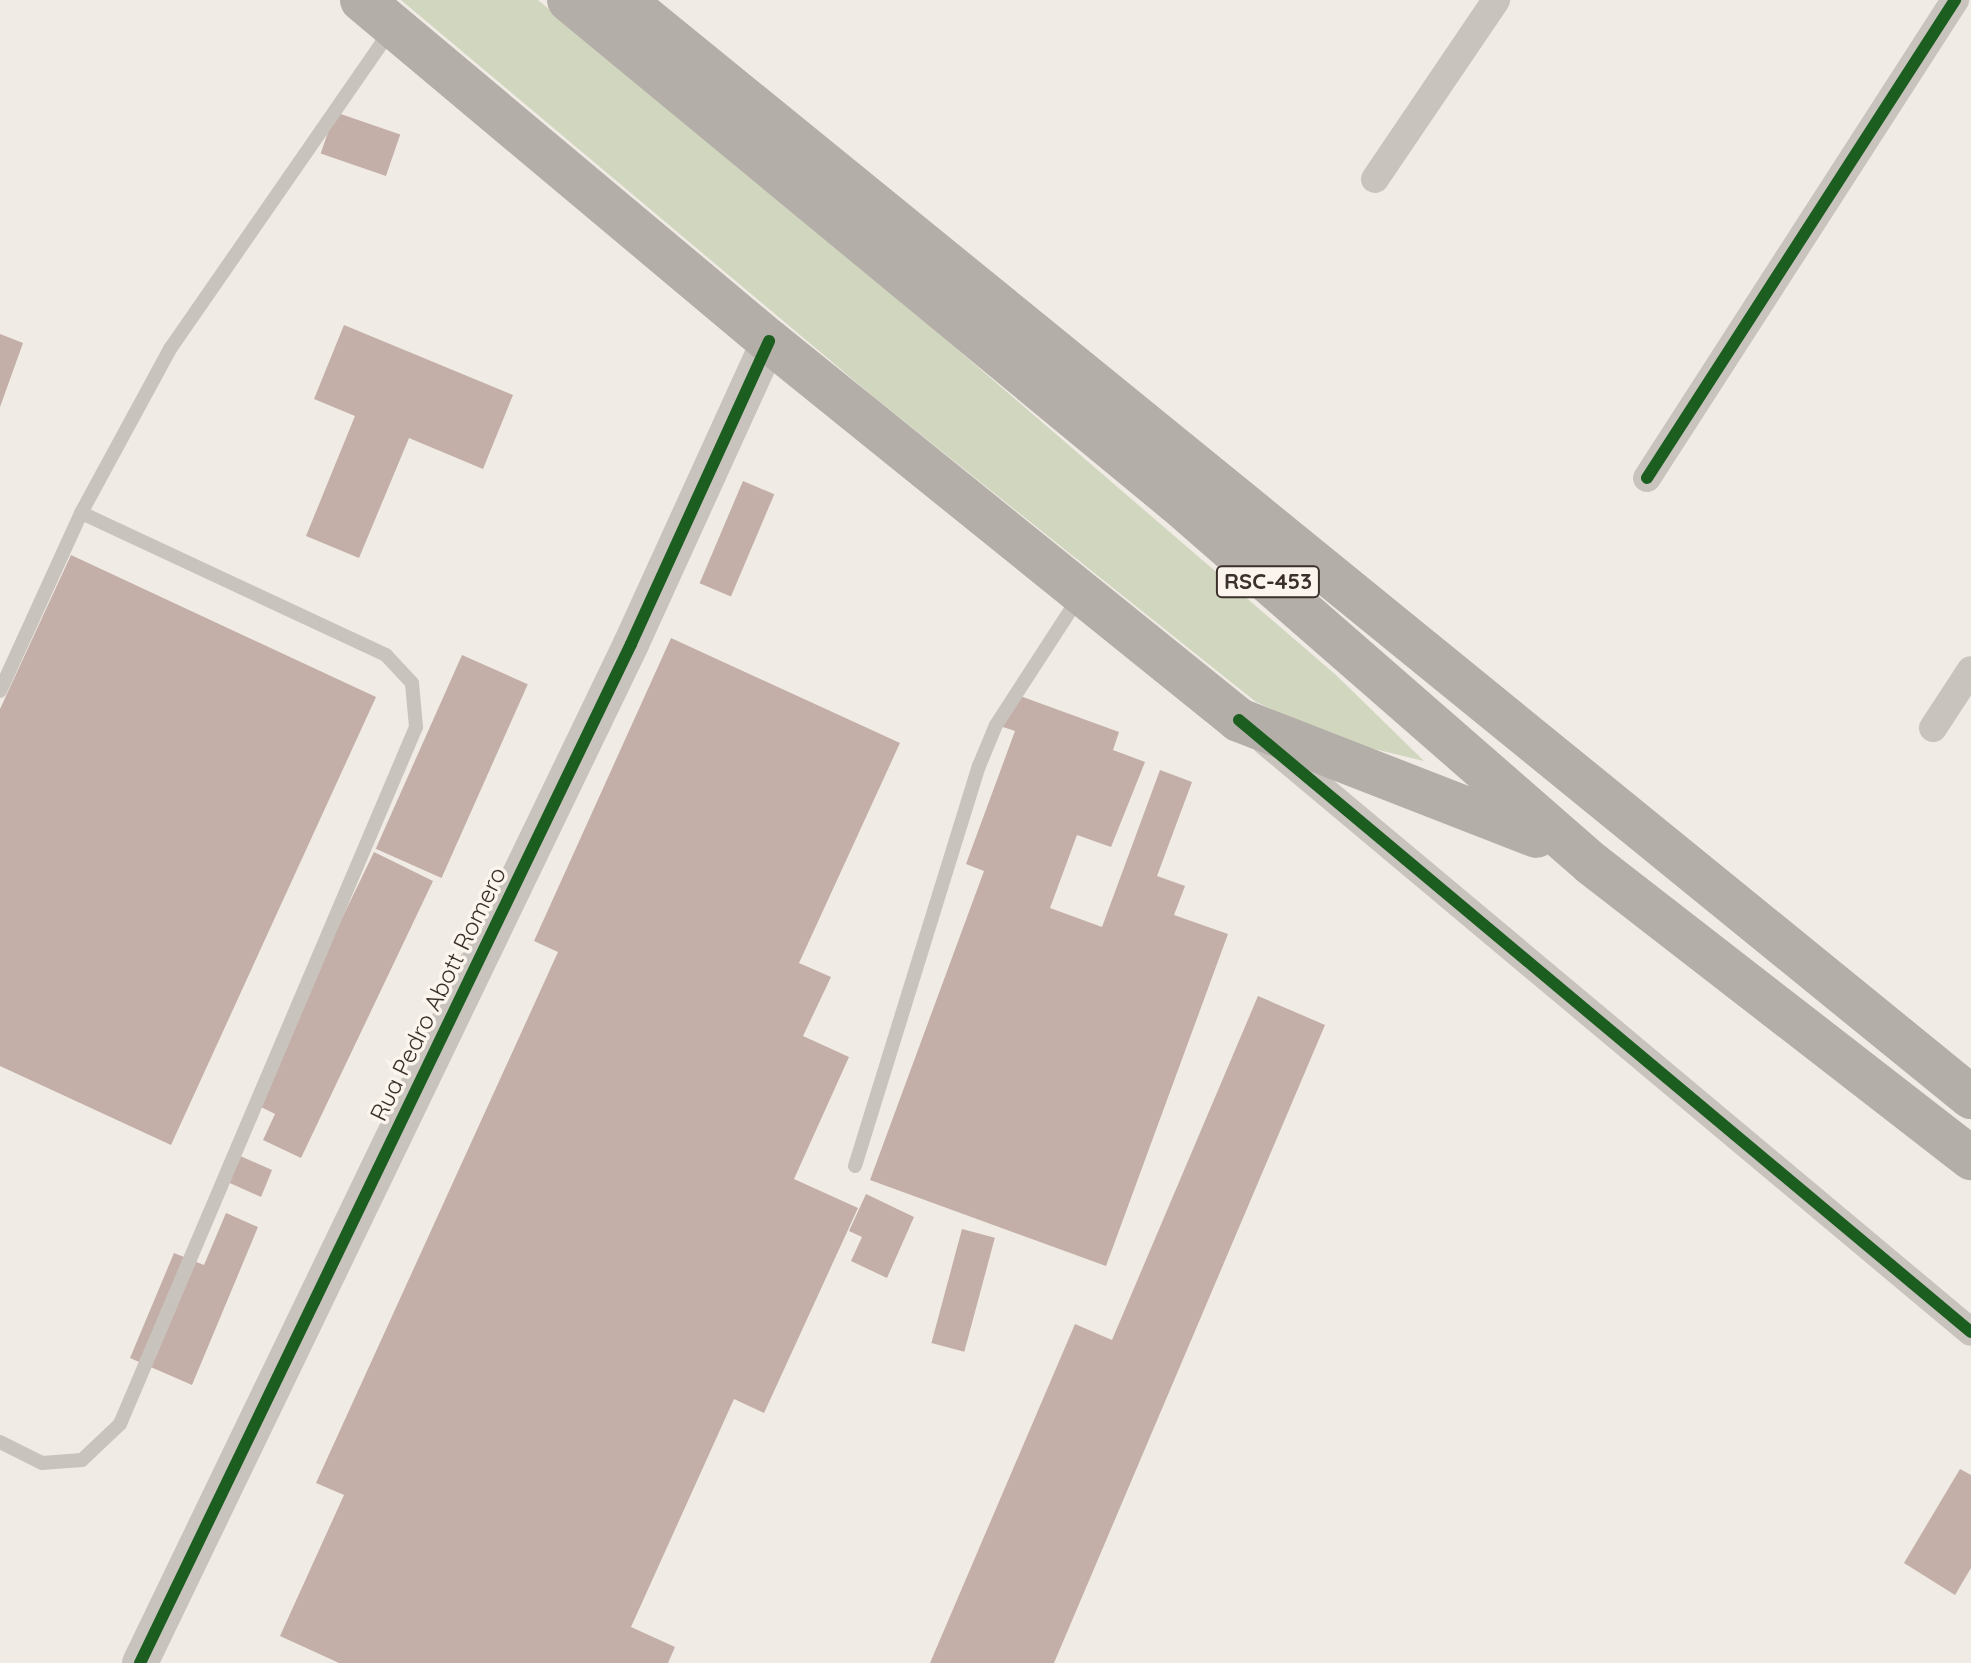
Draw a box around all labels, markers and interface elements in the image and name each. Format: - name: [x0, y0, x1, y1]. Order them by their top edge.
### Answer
- road number: RSC-453: [1214, 564, 1322, 600]
- street label: Rua Pedro Abott Romero: [364, 862, 512, 1126]

